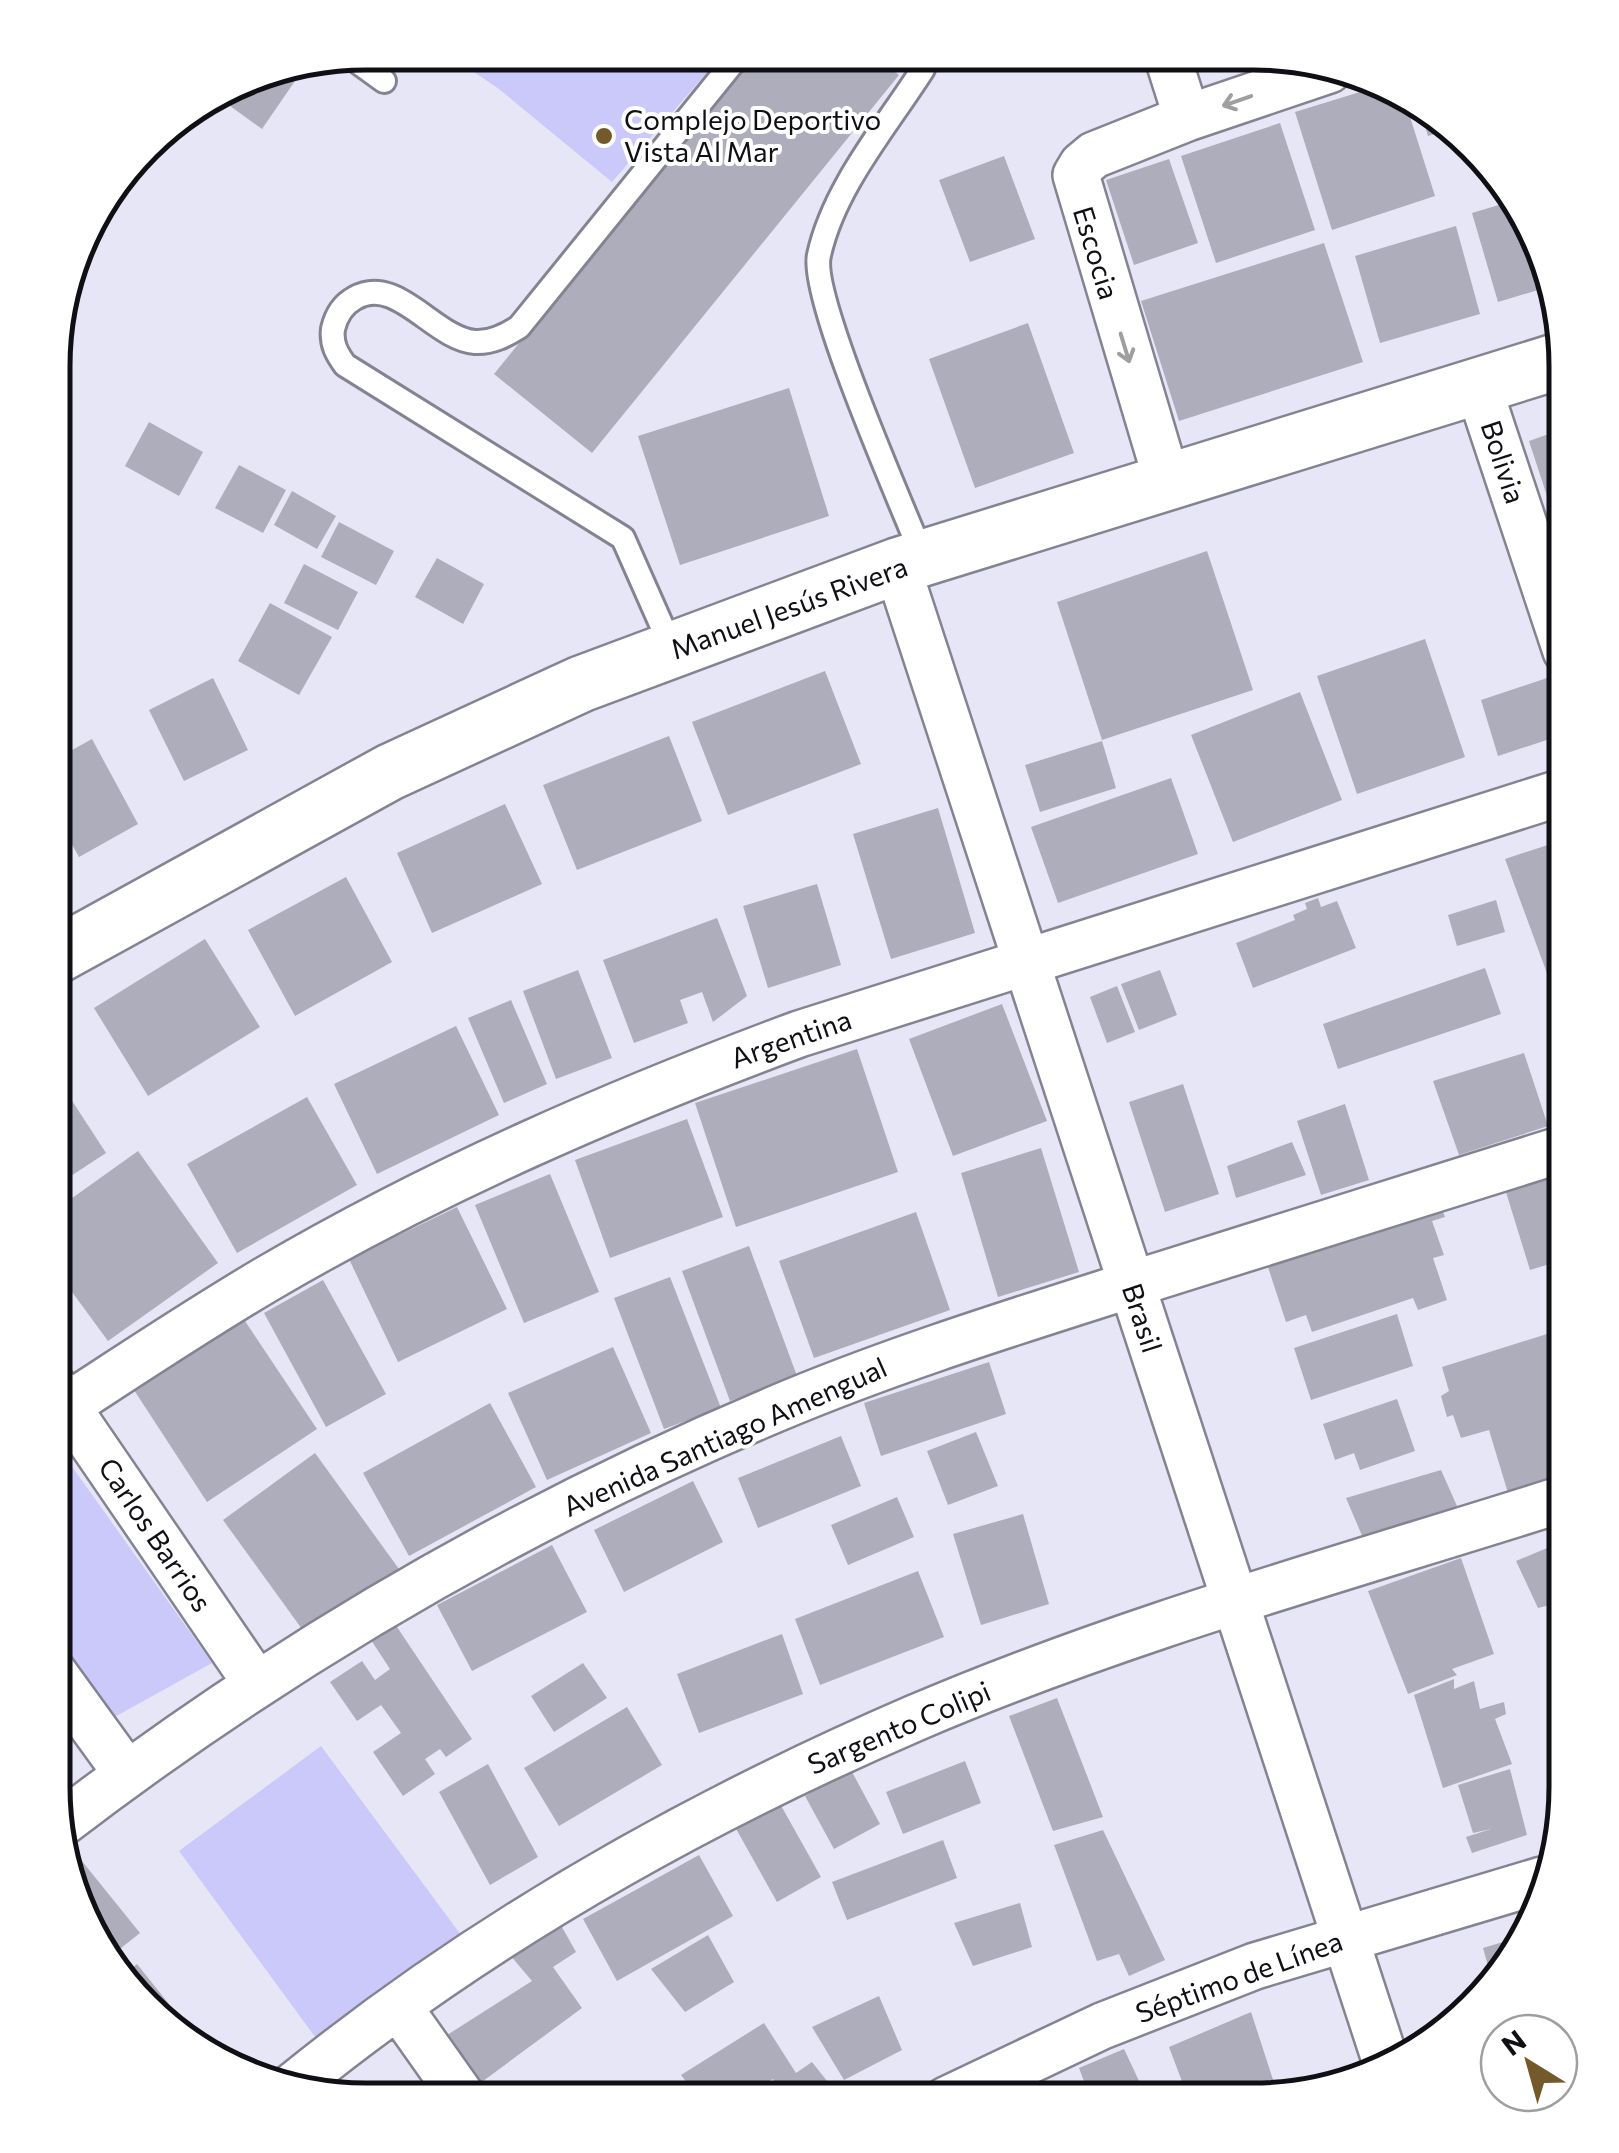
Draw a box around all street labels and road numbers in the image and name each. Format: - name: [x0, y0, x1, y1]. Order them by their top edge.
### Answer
- street label: Escocia: [1067, 202, 1127, 303]
- street label: Bolivia: [1475, 416, 1533, 508]
- street label: Manuel Jesús Rivera: [666, 548, 912, 666]
- street label: Argentina: [726, 1002, 856, 1075]
- street label: Brasil: [1116, 1279, 1170, 1357]
- street label: Avenida Santiago Amengual: [557, 1349, 892, 1523]
- street label: Carlos Barrios: [92, 1451, 220, 1618]
- street label: Sargento Colipi: [802, 1673, 995, 1781]
- street label: Séptimo de Línea: [1131, 1923, 1347, 2029]

